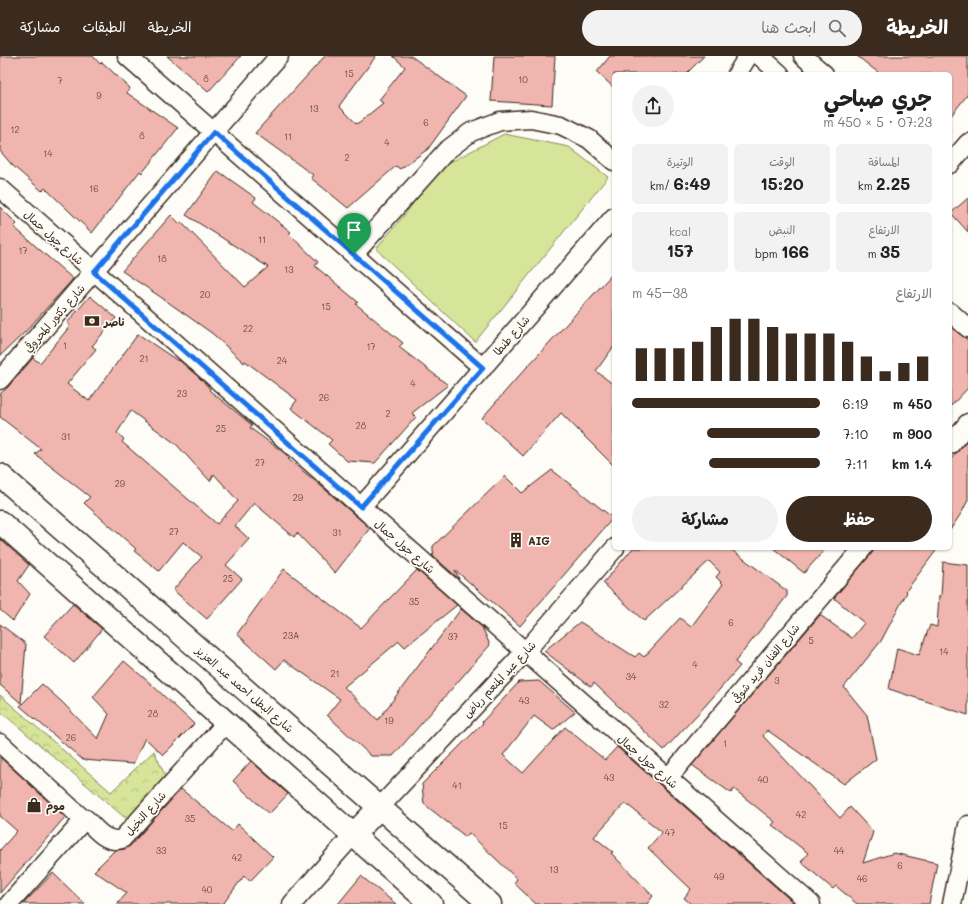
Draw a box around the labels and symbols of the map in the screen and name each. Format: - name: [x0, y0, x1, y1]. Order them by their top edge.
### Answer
- house number: 15: [344, 68, 354, 79]
- house number: 8: [203, 73, 209, 84]
- house number: 10: [518, 74, 528, 85]
- house number: 7: [57, 75, 63, 86]
- house number: 9: [96, 90, 102, 101]
- house number: 13: [309, 103, 319, 114]
- house number: 6: [423, 117, 429, 128]
- house number: 12: [10, 124, 20, 135]
- house number: 8: [139, 130, 145, 141]
- house number: 11: [284, 131, 292, 142]
- house number: 4: [384, 137, 390, 148]
- house number: 14: [43, 148, 53, 159]
- house number: 2: [344, 152, 350, 163]
- house number: 16: [89, 183, 99, 194]
- street label: شارع جول جمال: [20, 206, 87, 269]
- pin: [337, 213, 371, 254]
- house number: 11: [258, 234, 266, 245]
- house number: 17: [18, 245, 28, 256]
- house number: 18: [157, 253, 167, 264]
- house number: 13: [284, 264, 294, 275]
- street label: شارع دكتور المحروقي: [20, 281, 89, 357]
- house number: 20: [200, 289, 211, 300]
- house number: 15: [321, 301, 331, 312]
- bank icon: ناصر: [83, 312, 101, 330]
- street label: شارع طنطا: [490, 312, 534, 359]
- place label: ناصر: [103, 314, 125, 329]
- house number: 22: [243, 323, 253, 334]
- house number: 1: [63, 340, 67, 351]
- house number: 17: [366, 341, 376, 352]
- house number: 21: [139, 353, 149, 364]
- house number: 24: [277, 355, 288, 366]
- house number: 4: [410, 378, 416, 389]
- house number: 23: [177, 388, 187, 399]
- house number: 26: [319, 392, 329, 403]
- house number: 2: [385, 408, 391, 419]
- house number: 28: [356, 420, 367, 431]
- house number: 25: [216, 423, 226, 434]
- house number: 31: [61, 431, 71, 442]
- house number: 27: [255, 457, 265, 468]
- house number: 29: [115, 478, 126, 489]
- house number: 29: [293, 492, 304, 503]
- street label: شارع جول جمال: [370, 516, 438, 578]
- house number: 27: [169, 526, 179, 537]
- house number: 31: [332, 527, 342, 538]
- building icon: AIG: [507, 531, 525, 549]
- place label: AIG: [528, 533, 550, 548]
- house number: 25: [223, 573, 233, 584]
- house number: 35: [409, 596, 419, 607]
- house number: 6: [728, 617, 734, 628]
- street label: شارع الفنان فريد شوقى: [727, 620, 804, 707]
- house number: 23A: [283, 630, 299, 641]
- house number: 37: [448, 631, 458, 642]
- house number: 5: [808, 635, 814, 646]
- street label: شارع عبد المنعم رياض: [459, 637, 540, 722]
- street label: شارع البطل احمد عبد العزيز: [191, 642, 297, 737]
- house number: 14: [939, 646, 949, 657]
- house number: 4: [692, 659, 698, 670]
- house number: 21: [330, 668, 340, 679]
- house number: 34: [626, 671, 637, 682]
- house number: 3: [774, 675, 780, 686]
- house number: 43: [519, 695, 529, 706]
- house number: 32: [659, 699, 669, 710]
- house number: 28: [148, 708, 159, 719]
- house number: 19: [384, 715, 394, 726]
- street label: شارع جول جمال: [613, 731, 681, 793]
- house number: 26: [66, 732, 76, 743]
- house number: 1: [723, 738, 727, 749]
- house number: 43: [604, 772, 614, 783]
- house number: 40: [758, 774, 769, 785]
- house number: 41: [452, 780, 462, 791]
- street label: شارع النخيل: [121, 788, 170, 840]
- shop icon: موم: [25, 796, 43, 814]
- place label: موم: [46, 798, 65, 815]
- house number: 42: [796, 809, 806, 820]
- house number: 35: [185, 813, 195, 824]
- house number: 15: [498, 820, 508, 831]
- house number: 47: [665, 827, 675, 838]
- house number: 33: [156, 845, 166, 856]
- house number: 44: [834, 845, 845, 856]
- house number: 42: [232, 852, 242, 863]
- house number: 6: [897, 860, 903, 871]
- house number: 13: [549, 864, 559, 875]
- house number: 49: [714, 871, 725, 882]
- house number: 46: [857, 873, 867, 884]
- house number: 40: [202, 884, 213, 895]

